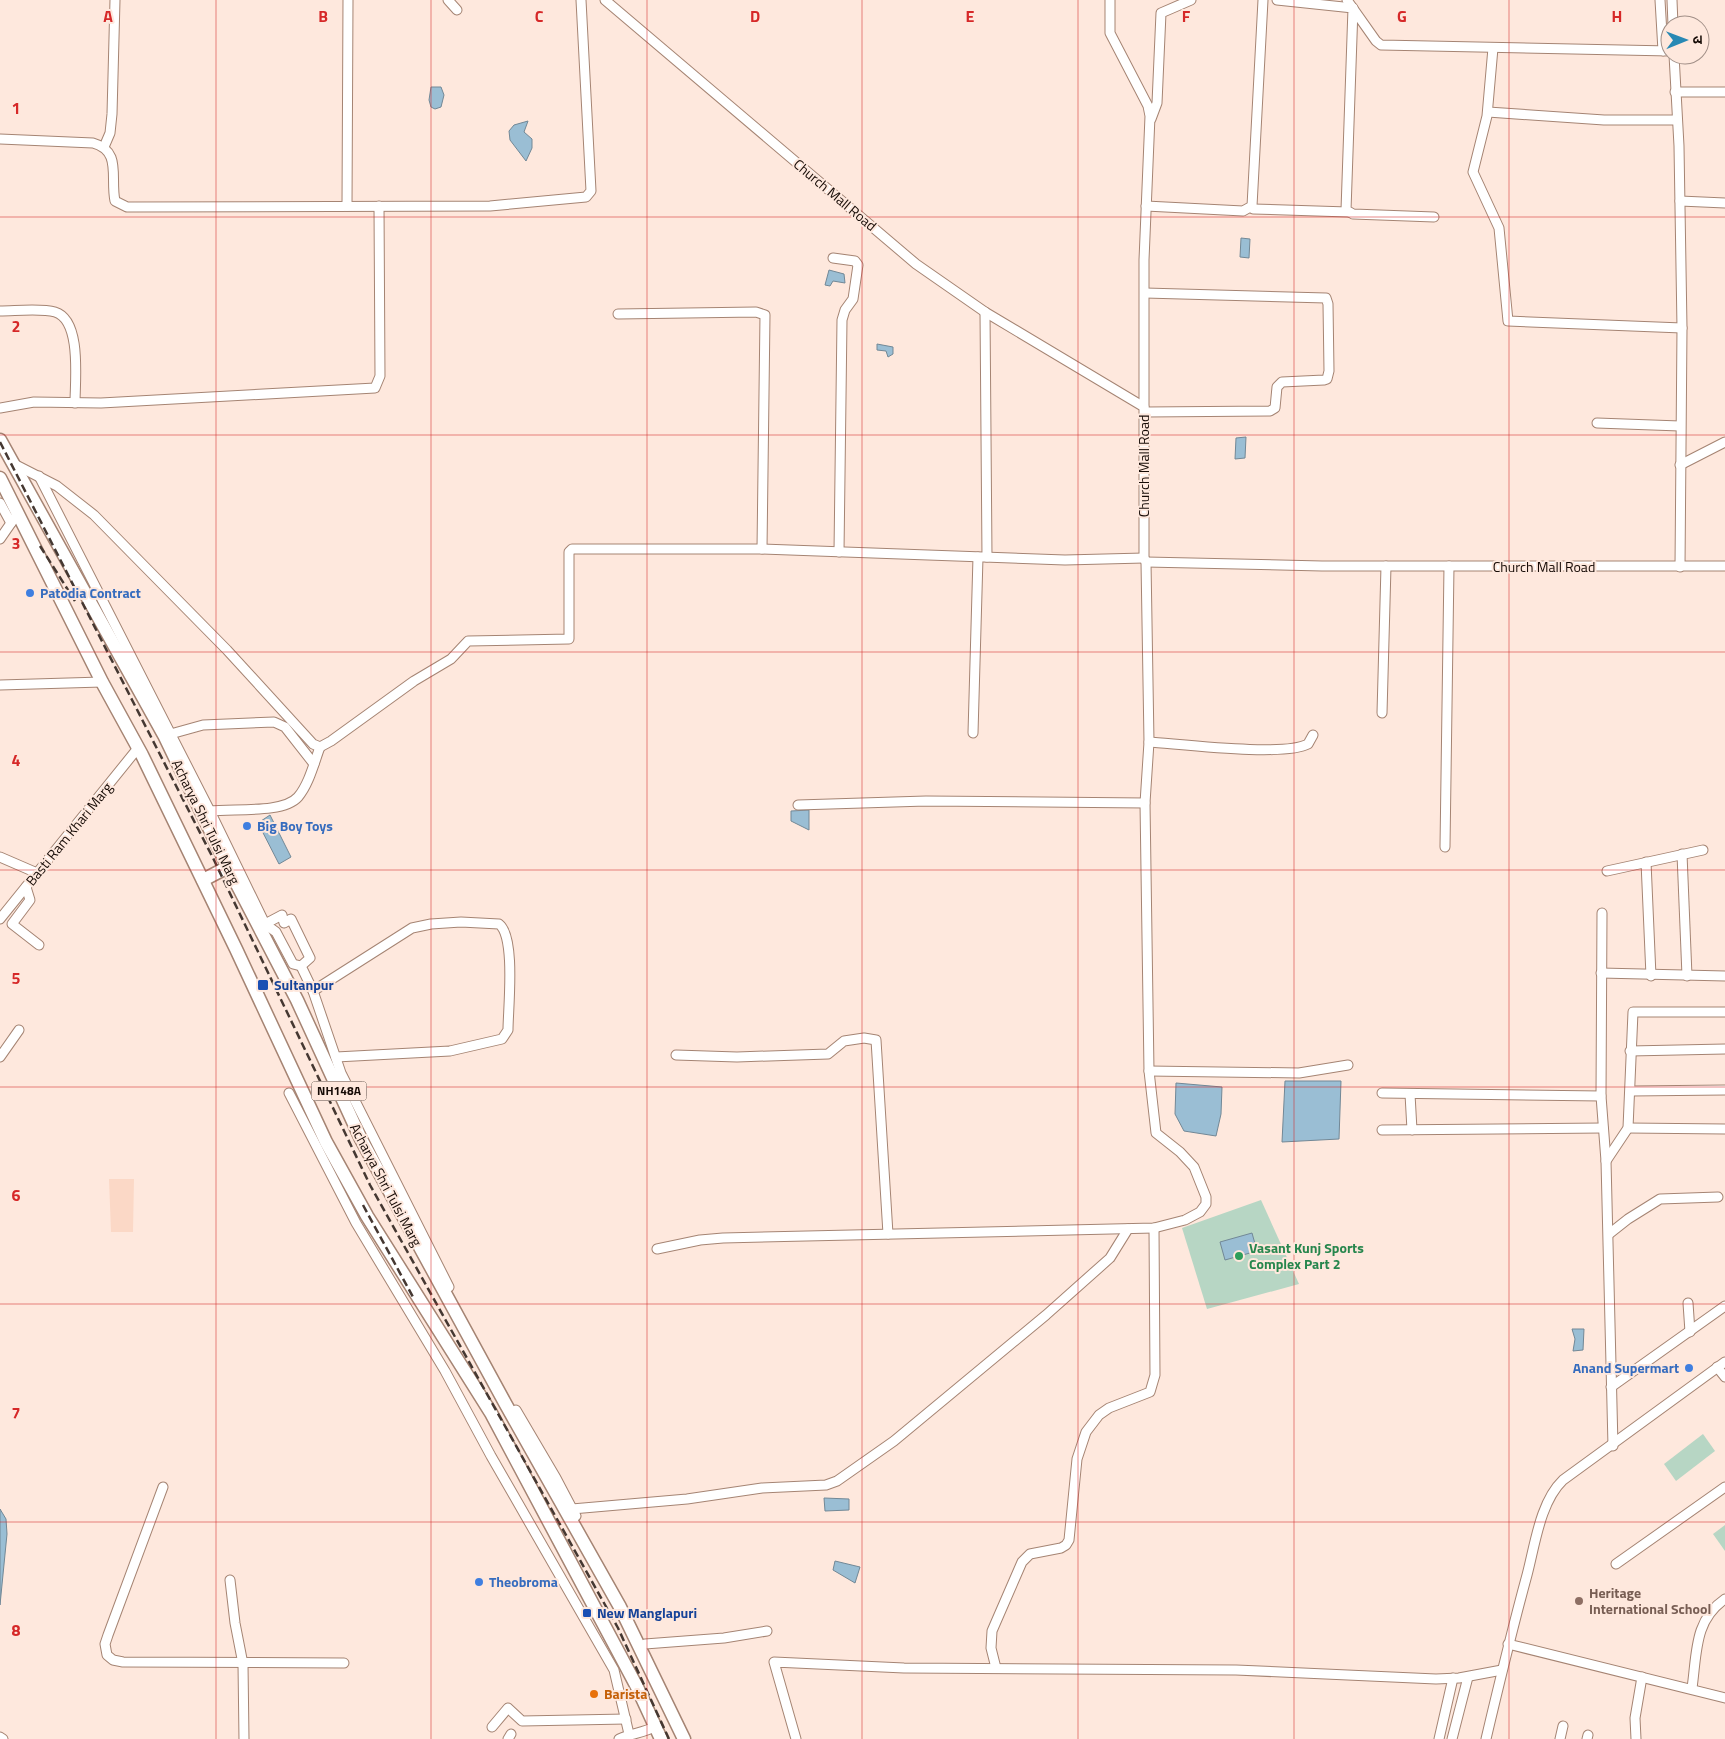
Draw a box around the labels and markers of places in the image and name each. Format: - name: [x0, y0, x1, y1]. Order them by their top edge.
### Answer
- place label: Patodia Contract: [40, 582, 141, 603]
- marker: Patodia Contract: [24, 587, 36, 599]
- place label: Big Boy Toys: [257, 815, 333, 836]
- marker: Big Boy Toys: [241, 820, 253, 832]
- place label: Sultanpur: [274, 974, 334, 995]
- marker: Sultanpur: [256, 978, 270, 992]
- place label: Vasant Kunj Sports Complex Part 2: [1249, 1237, 1364, 1274]
- marker: Vasant Kunj Sports Complex Part 2: [1233, 1250, 1245, 1262]
- place label: Anand Supermart: [1573, 1357, 1679, 1378]
- marker: Anand Supermart: [1683, 1362, 1695, 1374]
- place label: Theobroma: [489, 1571, 558, 1592]
- marker: Theobroma: [473, 1576, 485, 1588]
- place label: Heritage International School: [1589, 1582, 1711, 1619]
- marker: Heritage International School: [1573, 1595, 1585, 1607]
- place label: New Manglapuri: [597, 1602, 697, 1623]
- marker: New Manglapuri: [581, 1607, 593, 1619]
- place label: Barista: [604, 1683, 647, 1704]
- marker: Barista: [588, 1688, 600, 1700]

